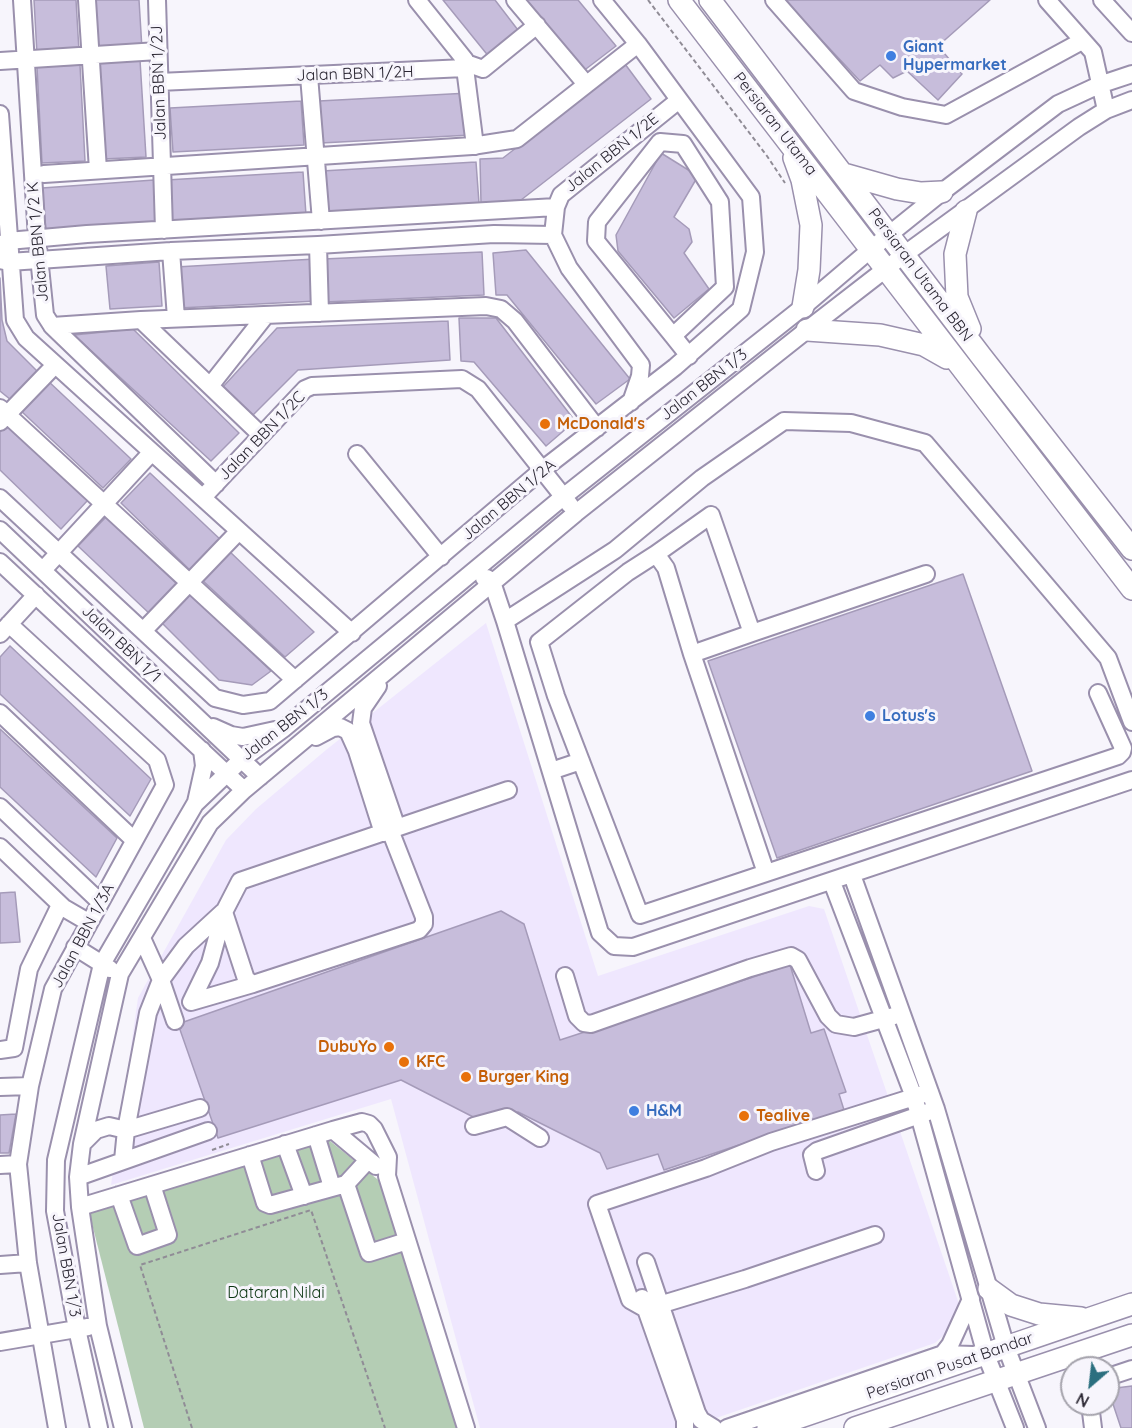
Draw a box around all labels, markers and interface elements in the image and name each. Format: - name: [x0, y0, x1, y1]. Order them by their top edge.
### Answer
- street label: Jalan BBN 1/2J: [147, 25, 171, 141]
- place label: Giant Hypermarket: [903, 37, 1007, 75]
- marker: Giant Hypermarket: [884, 49, 898, 63]
- street label: Jalan BBN 1/2H: [296, 62, 414, 86]
- street label: Persiaran Utama: [729, 69, 821, 179]
- street label: Jalan BBN 1/2E: [561, 109, 663, 197]
- street label: Jalan BBN 1/2 K: [23, 181, 53, 303]
- street label: Persiaran Utama BBN: [864, 204, 976, 346]
- street label: Jalan BBN 1/3: [657, 345, 751, 425]
- street label: Jalan BBN 1/2C: [215, 388, 309, 484]
- place label: McDonald's: [557, 414, 645, 434]
- marker: McDonald's: [538, 417, 552, 431]
- street label: Jalan BBN 1/2A: [458, 455, 560, 545]
- street label: Jalan BBN 1/1: [77, 601, 165, 687]
- street label: Jalan BBN 1/3: [238, 685, 332, 765]
- place label: Lotus's: [882, 706, 936, 726]
- marker: Lotus's: [863, 709, 877, 723]
- street label: Jalan BBN 1/3A: [47, 880, 119, 992]
- place label: DubuYo: [318, 1037, 377, 1057]
- marker: DubuYo: [382, 1040, 396, 1054]
- place label: KFC: [416, 1052, 445, 1072]
- marker: KFC: [397, 1055, 411, 1069]
- place label: Burger King: [478, 1067, 569, 1087]
- marker: Burger King: [459, 1070, 473, 1084]
- place label: H&M: [646, 1101, 682, 1121]
- marker: H&M: [627, 1104, 641, 1118]
- place label: Tealive: [756, 1106, 810, 1126]
- marker: Tealive: [737, 1109, 751, 1123]
- street label: Jalan BBN 1/3: [47, 1211, 85, 1319]
- park label: Dataran Nilai: [227, 1283, 325, 1303]
- street label: Persiaran Pusat Bandar: [864, 1328, 1036, 1404]
- north arrow: [1060, 1356, 1120, 1416]
- text: N: [1073, 1389, 1092, 1412]

